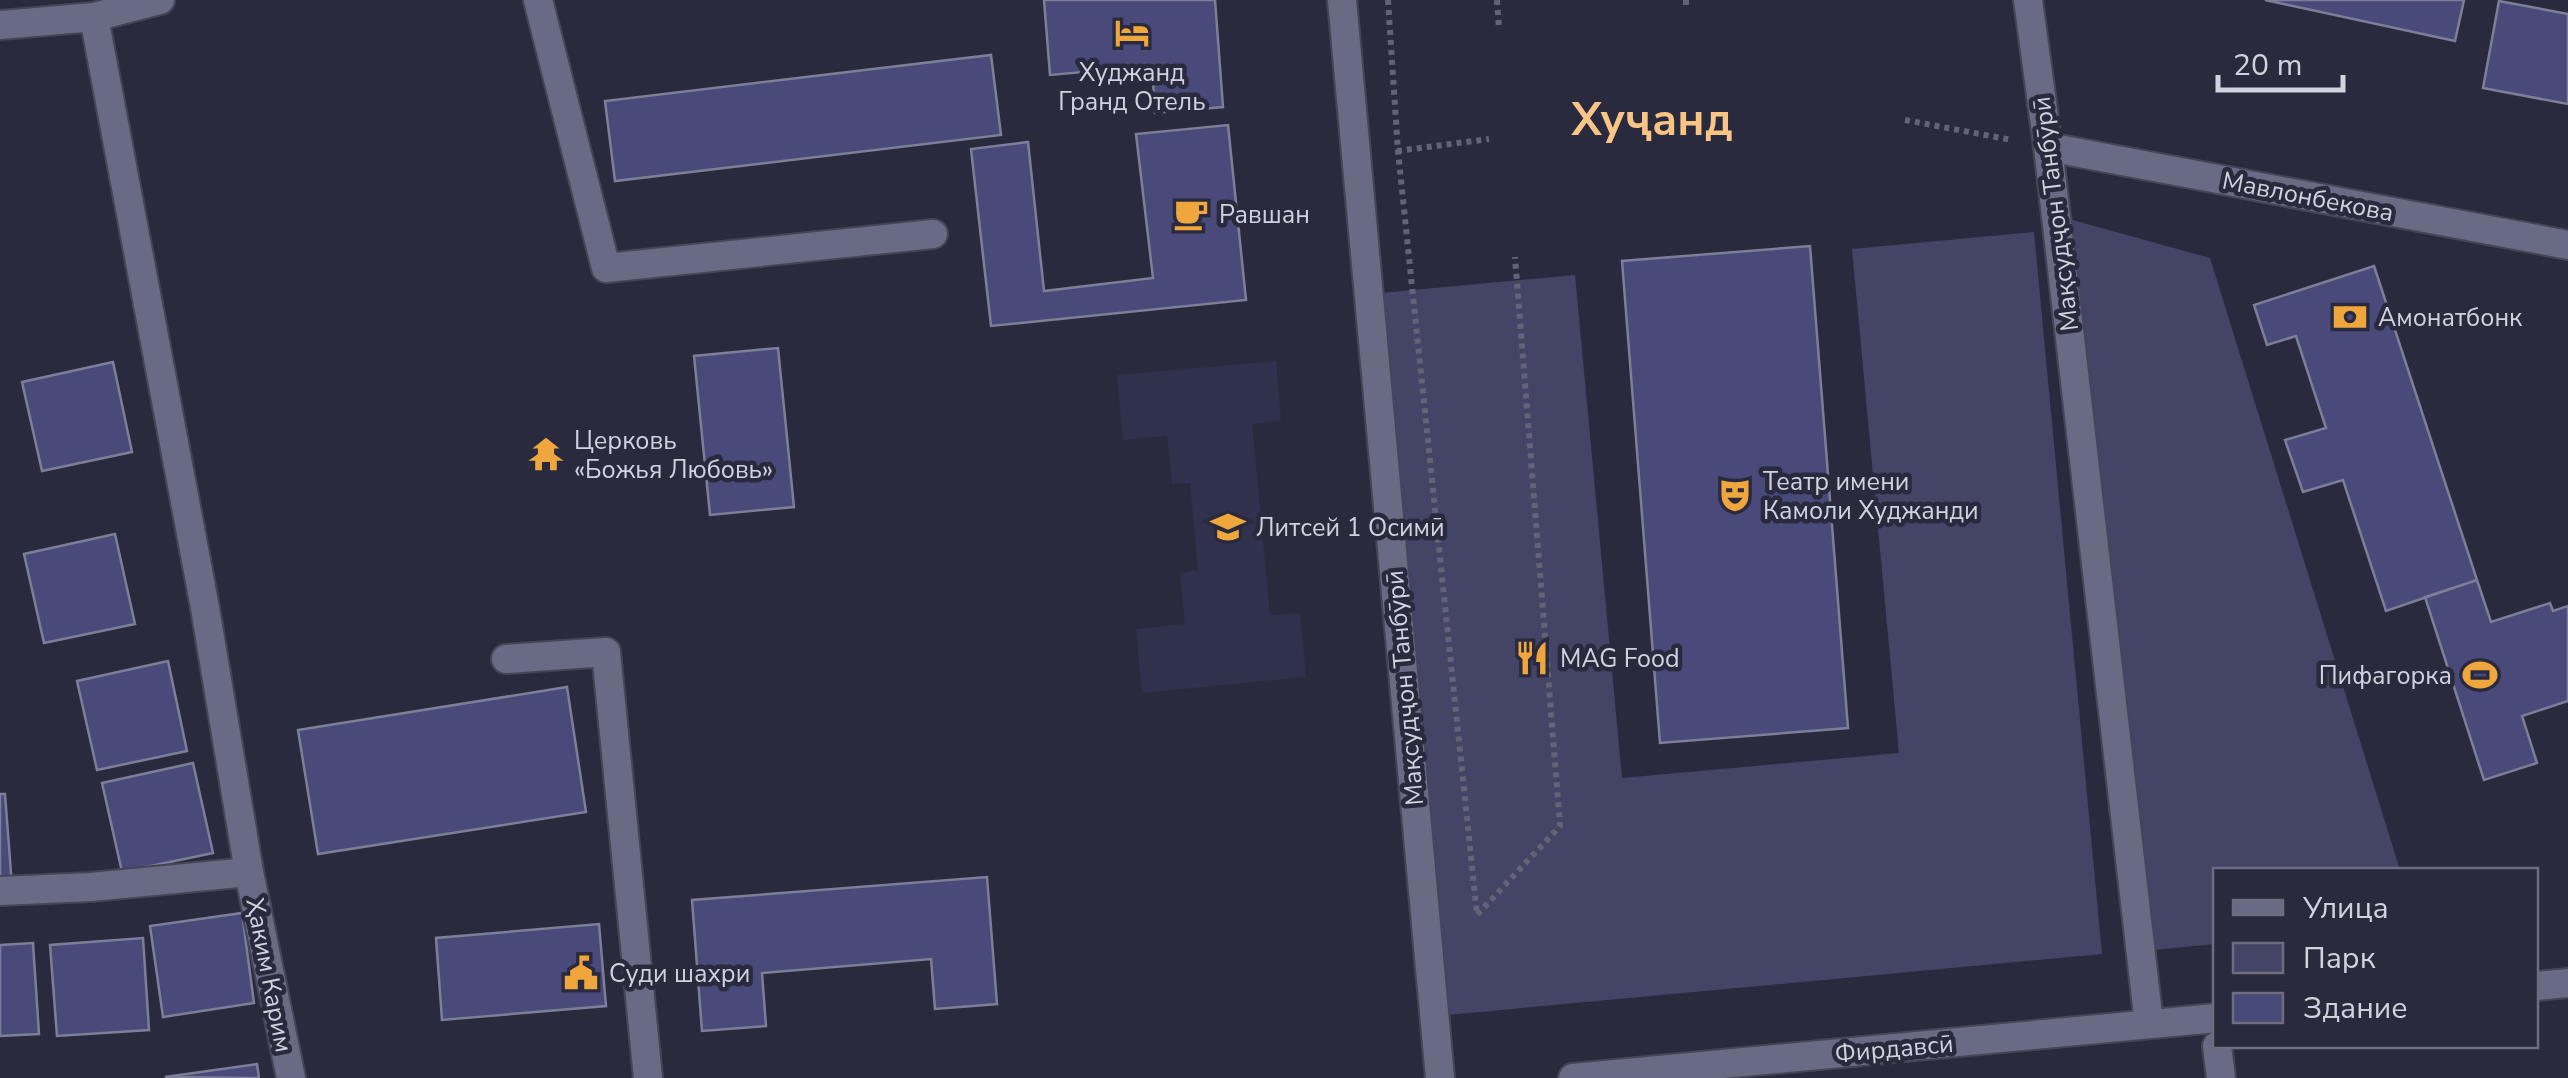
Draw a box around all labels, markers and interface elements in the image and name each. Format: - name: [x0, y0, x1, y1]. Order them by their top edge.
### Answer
- hotel icon: Худжанд Гранд Отель: [1113, 14, 1151, 52]
- scale bar: [2218, 30, 2343, 92]
- text: 20 m: [2233, 45, 2302, 86]
- place label: Худжанд Гранд Отель: [1058, 56, 1206, 119]
- district label: Хуҷанд: [1570, 90, 1733, 151]
- street label: Мақсудҷон Танбӯрӣ: [2025, 95, 2087, 333]
- street label: Мавлонбекова: [2219, 164, 2396, 230]
- cafe icon: Равшан: [1172, 195, 1210, 233]
- place label: Равшан: [1219, 198, 1310, 232]
- bank icon: Амонатбонк: [2331, 298, 2369, 336]
- place label: Амонатбонк: [2378, 301, 2523, 335]
- place label: Церковь «Божья Любовь»: [574, 424, 773, 487]
- temple icon: Церковь «Божья Любовь»: [527, 435, 565, 473]
- place label: Театр имени Камоли Худжанди: [1763, 465, 1979, 528]
- theatre icon: Театр имени Камоли Худжанди: [1716, 476, 1754, 514]
- school or university icon: Литсей 1 Осимӣ: [1209, 508, 1247, 546]
- place label: Литсей 1 Осимӣ: [1256, 511, 1445, 545]
- street label: Мақсудҷон Танбӯрӣ: [1378, 569, 1432, 807]
- restaurant icon: MAG Food: [1513, 639, 1551, 677]
- place label: MAG Food: [1560, 642, 1679, 676]
- sports icon: Пифагорка: [2461, 656, 2499, 694]
- place label: Пифагорка: [2319, 659, 2452, 693]
- legend: [2213, 868, 2538, 1048]
- text: Улица: [2302, 888, 2389, 929]
- street label: Ҳаким Карим: [237, 895, 301, 1055]
- text: Парк: [2303, 938, 2376, 979]
- public building icon: Суди шахри: [562, 954, 600, 992]
- place label: Суди шахри: [609, 957, 750, 991]
- text: Здание: [2303, 988, 2408, 1029]
- street label: Фирдавсӣ: [1833, 1027, 1955, 1071]

